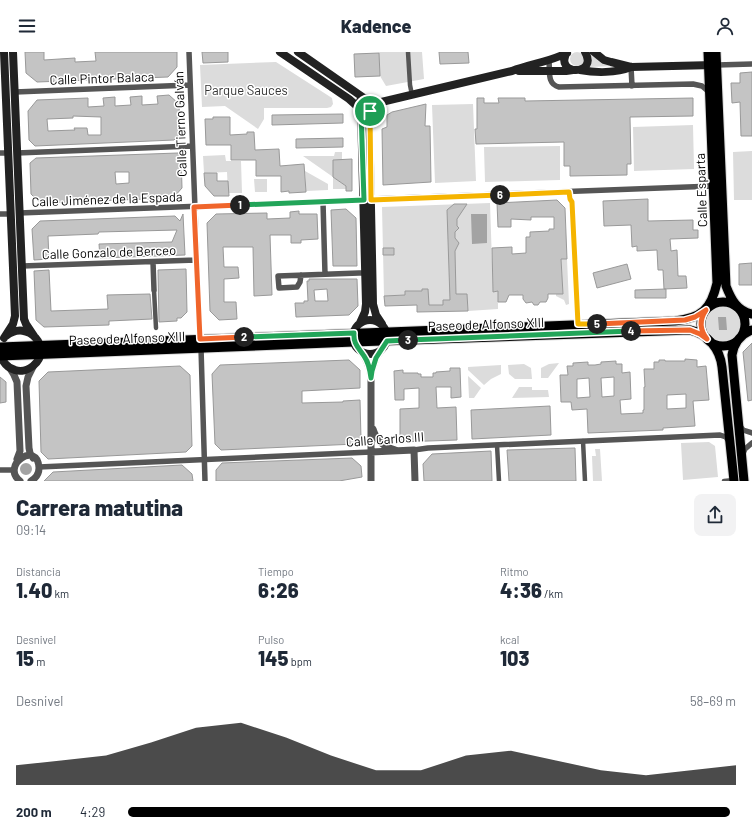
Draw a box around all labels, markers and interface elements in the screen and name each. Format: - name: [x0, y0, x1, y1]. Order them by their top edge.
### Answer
- icon: menu: [16, 15, 38, 37]
- text: Kadence: [341, 15, 411, 37]
- icon: person: [714, 15, 736, 37]
- street label: Calle Pintor Balaca: [49, 68, 155, 88]
- street label: Calle Tierno Galván: [170, 71, 190, 177]
- park label: Parque Sauces: [204, 82, 288, 98]
- pin: [353, 94, 387, 128]
- icon: arrive: [359, 100, 381, 122]
- street label: Calle Esparta: [692, 153, 710, 227]
- pin: 6: [490, 185, 510, 205]
- street label: Calle Jiménez de la Espada: [31, 188, 183, 210]
- text: 6: [497, 188, 503, 201]
- pin: 1: [230, 195, 250, 215]
- text: 1: [238, 198, 242, 211]
- street label: Calle Gonzalo de Berceo: [42, 242, 176, 262]
- street label: Paseo de Alfonso XIII: [428, 314, 544, 334]
- pin: 5: [587, 314, 607, 334]
- text: 5: [594, 317, 600, 330]
- pin: 4: [621, 321, 641, 341]
- text: 4: [628, 324, 634, 337]
- pin: 2: [234, 327, 254, 347]
- street label: Paseo de Alfonso XIII: [69, 328, 185, 348]
- text: 2: [241, 330, 247, 343]
- pin: 3: [398, 330, 418, 350]
- text: 3: [405, 333, 411, 346]
- street label: Calle Carlos III: [345, 428, 425, 450]
- text: Carrera matutina: [16, 494, 183, 520]
- button: share: [694, 494, 736, 536]
- text: 09:14: [16, 522, 46, 538]
- text: Distancia: [16, 565, 61, 578]
- text: Tiempo: [258, 565, 294, 578]
- text: Ritmo: [500, 565, 529, 578]
- text: 1.40: [16, 578, 52, 602]
- text: 6:26: [258, 578, 299, 602]
- text: 4:36: [500, 578, 542, 602]
- text: km: [52, 587, 69, 600]
- text: /km: [542, 587, 563, 600]
- text: Desnivel: [16, 633, 56, 646]
- text: Pulso: [258, 633, 284, 646]
- text: kcal: [500, 633, 519, 646]
- text: 15: [16, 646, 34, 670]
- text: 145: [258, 646, 289, 670]
- text: 103: [500, 646, 529, 670]
- text: m: [34, 655, 45, 668]
- text: bpm: [289, 655, 312, 668]
- text: Desnivel: [16, 693, 63, 709]
- text: 58–69 m: [690, 693, 736, 709]
- text: 200 m: [16, 804, 52, 820]
- text: 4:29: [80, 804, 105, 820]

